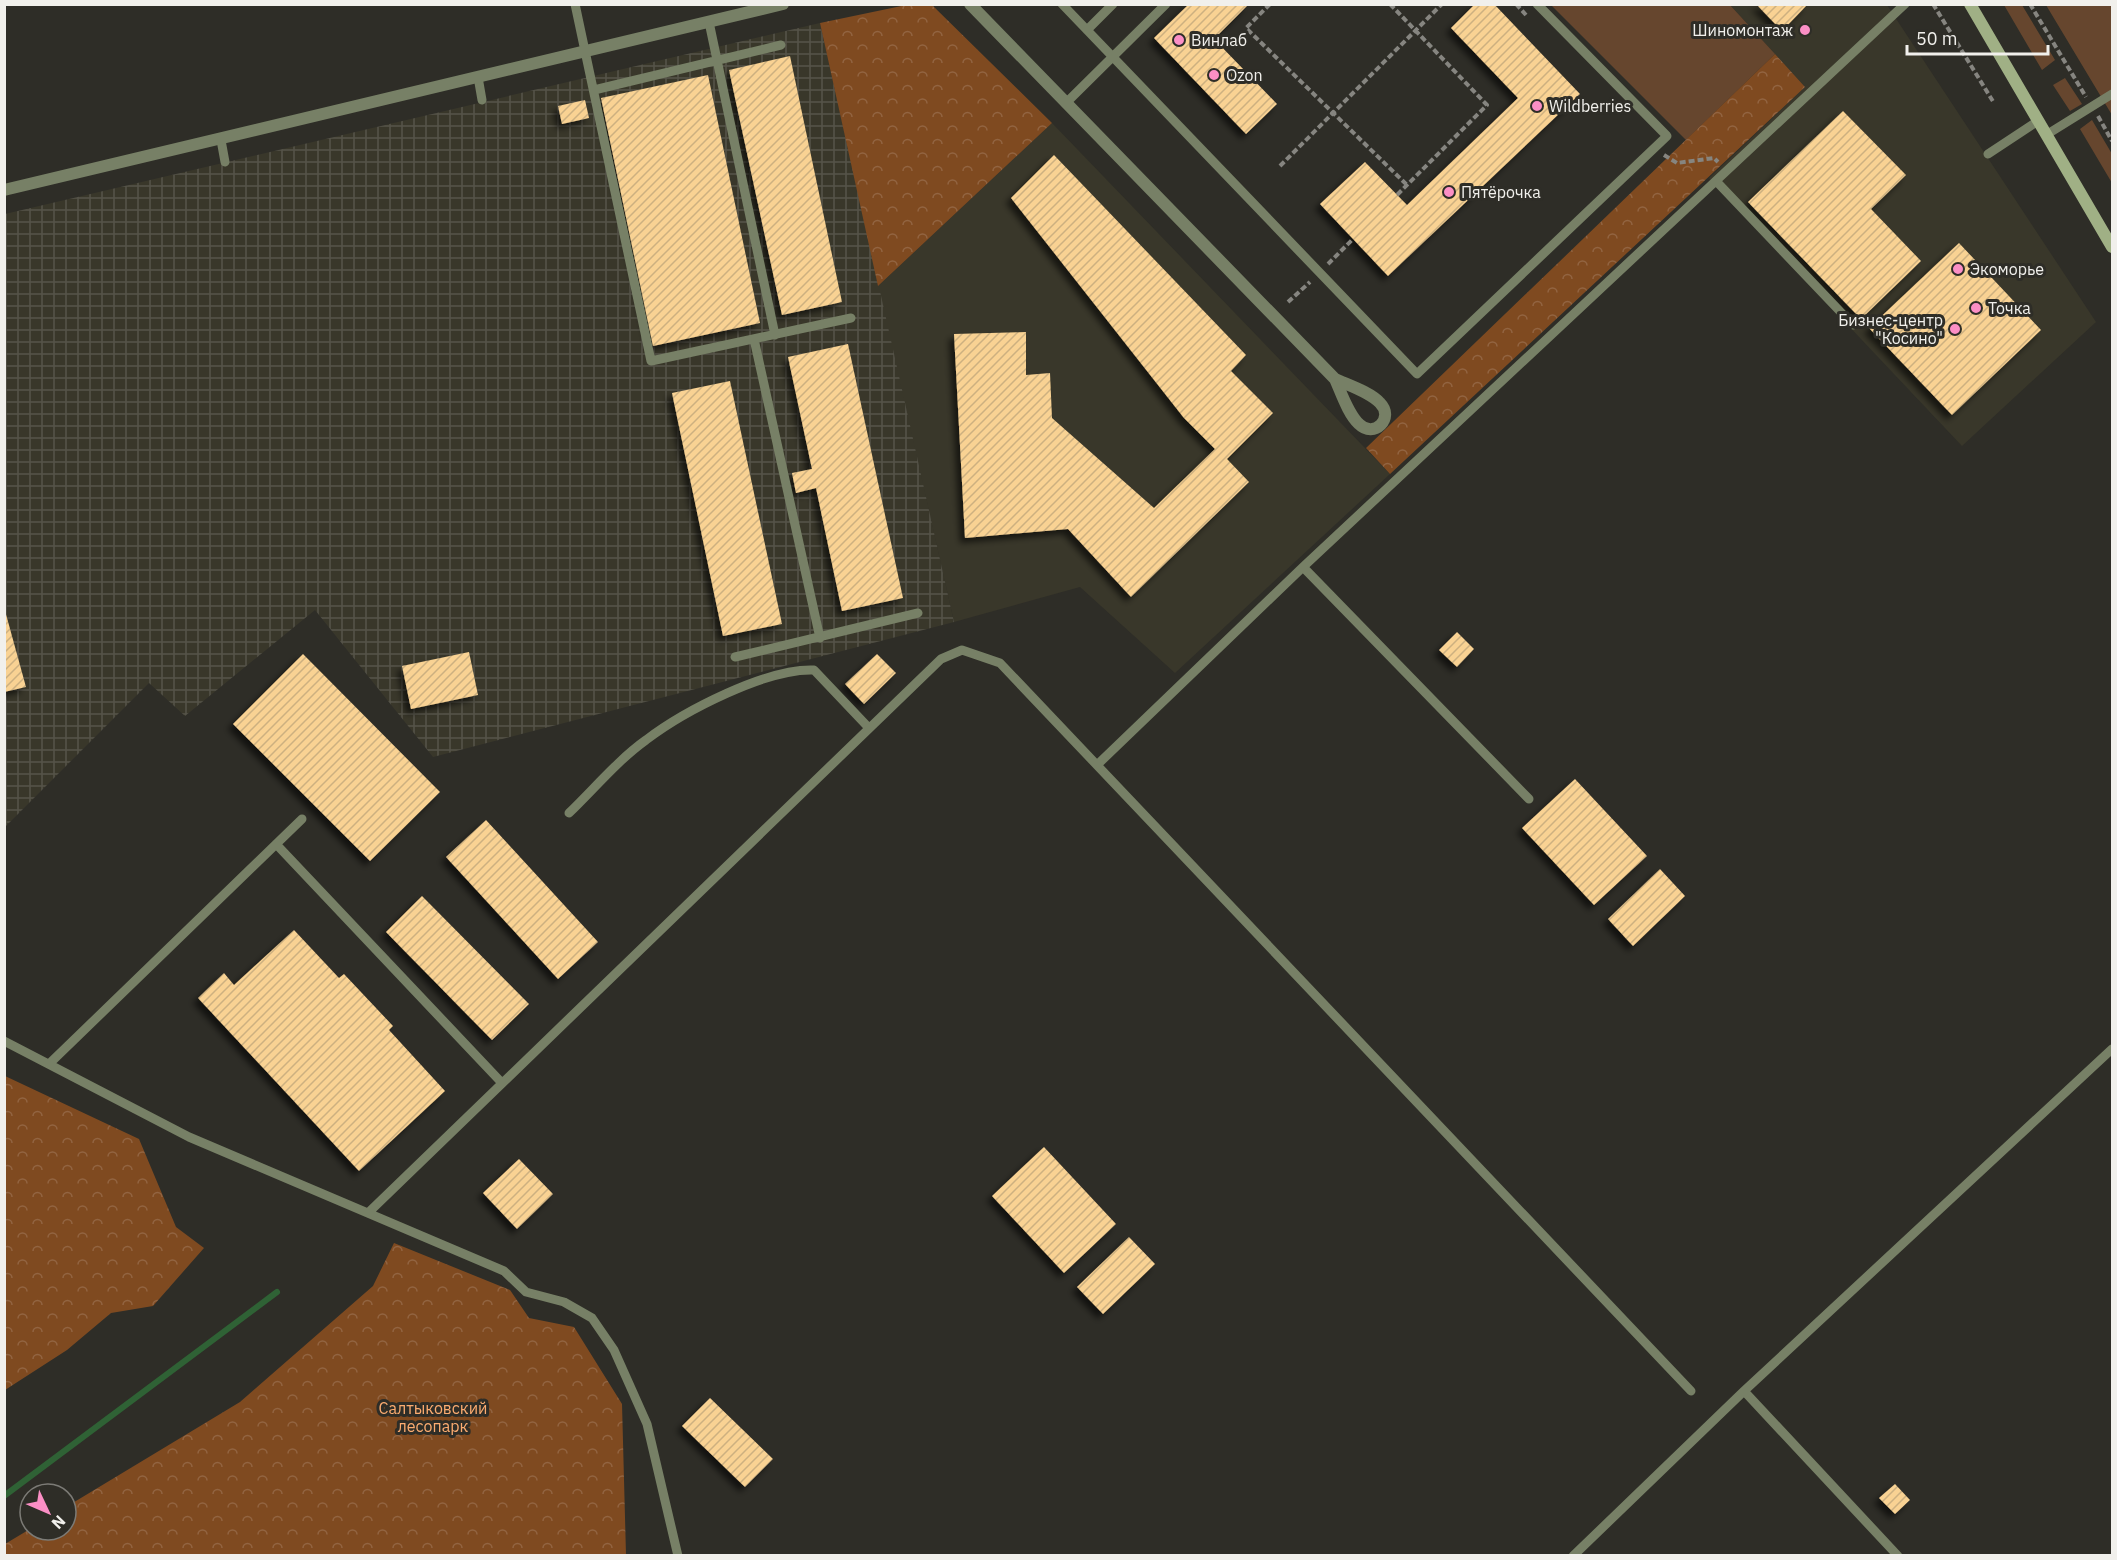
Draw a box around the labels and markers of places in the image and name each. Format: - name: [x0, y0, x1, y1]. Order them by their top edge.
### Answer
- place label: Шиномонтаж: [1692, 20, 1793, 40]
- marker: Шиномонтаж: [1798, 23, 1812, 37]
- place label: Винлаб: [1191, 30, 1247, 50]
- marker: Винлаб: [1172, 33, 1186, 47]
- place label: Ozon: [1226, 65, 1263, 85]
- marker: Ozon: [1207, 68, 1221, 82]
- place label: Wildberries: [1549, 96, 1631, 116]
- marker: Wildberries: [1530, 99, 1544, 113]
- place label: Пятёрочка: [1461, 182, 1541, 202]
- marker: Пятёрочка: [1442, 185, 1456, 199]
- place label: Экоморье: [1970, 259, 2044, 279]
- marker: Экоморье: [1951, 262, 1965, 276]
- place label: Точка: [1988, 298, 2031, 318]
- marker: Точка: [1969, 301, 1983, 315]
- place label: Бизнес-центр "Косино": [1838, 310, 1943, 348]
- marker: Бизнес-центр "Косино": [1948, 322, 1962, 336]

